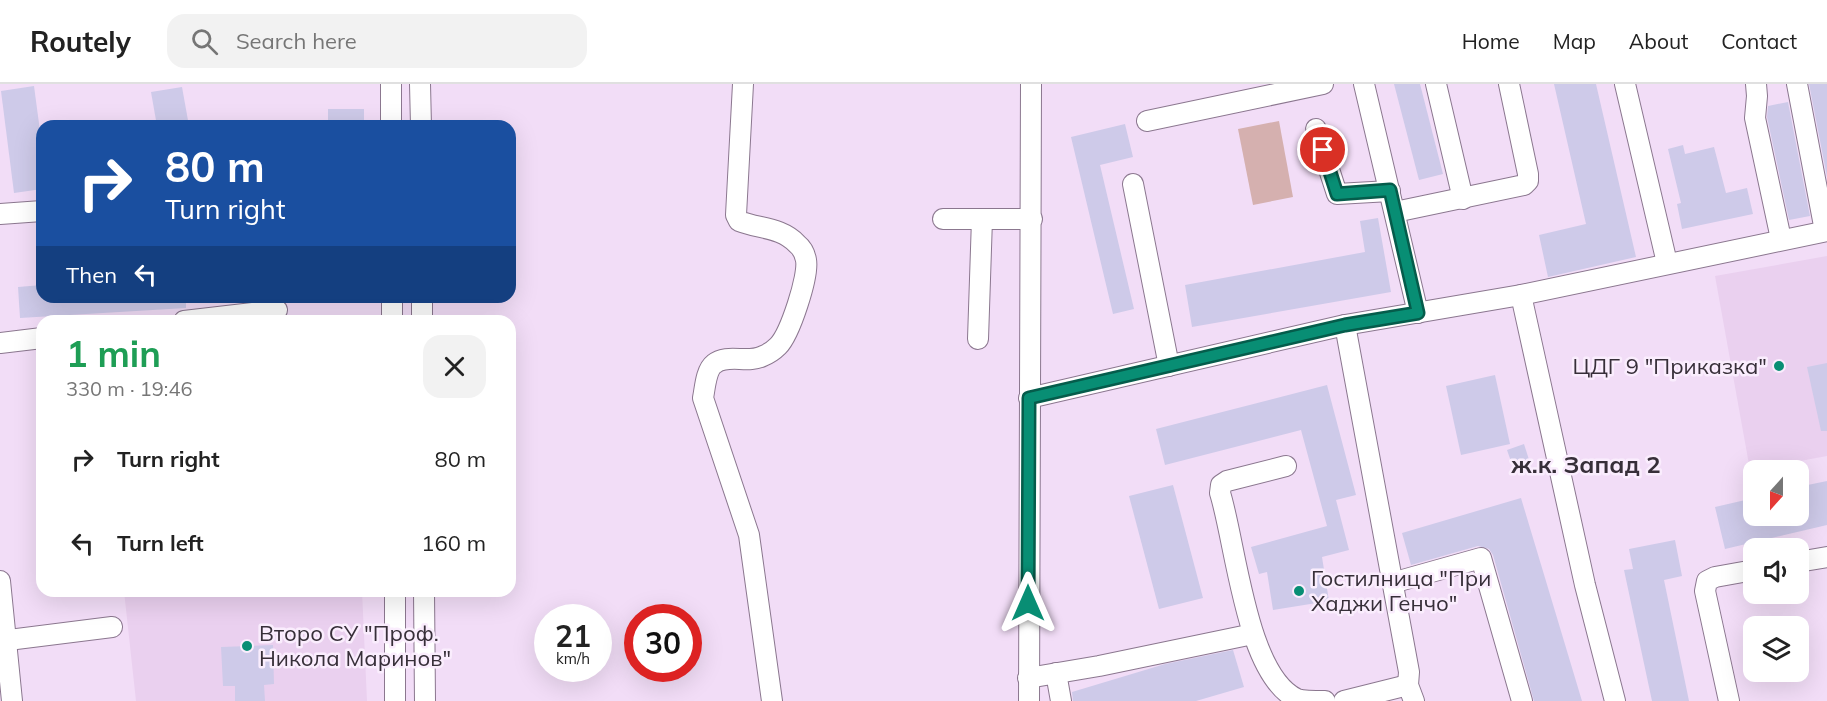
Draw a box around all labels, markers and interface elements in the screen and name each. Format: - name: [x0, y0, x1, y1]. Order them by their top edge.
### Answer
- search box: [167, 14, 587, 68]
- text: Routely: [30, 24, 131, 59]
- icon: search: [188, 25, 221, 58]
- text: Search here: [236, 27, 357, 55]
- text: Home: [1462, 28, 1520, 54]
- text: Map: [1553, 28, 1596, 54]
- text: About: [1629, 28, 1688, 54]
- text: Contact: [1721, 28, 1797, 54]
- pin: [1297, 124, 1348, 175]
- icon: arrive: [1306, 133, 1339, 166]
- text: 80 m: [165, 140, 265, 193]
- icon: right: [66, 144, 144, 222]
- text: Turn right: [165, 192, 285, 226]
- icon: left: [129, 258, 162, 291]
- text: Then: [66, 261, 117, 289]
- text: 1 min: [66, 331, 161, 376]
- button: close: [423, 335, 486, 398]
- place label: ЦДГ 9 "Приказка": [1572, 352, 1767, 380]
- marker: ЦДГ 9 "Приказка": [1772, 359, 1786, 373]
- text: 330 m · 19:46: [66, 376, 192, 401]
- icon: right: [66, 443, 99, 476]
- text: Turn right: [117, 445, 220, 473]
- text: 80 m: [435, 445, 486, 473]
- district label: ж.к. Запад 2: [1510, 449, 1661, 479]
- north arrow: [1743, 460, 1809, 526]
- map controls: [1743, 460, 1809, 682]
- icon: left: [66, 527, 99, 560]
- text: Turn left: [117, 529, 204, 557]
- text: 160 m: [421, 529, 486, 557]
- button: sound: [1743, 538, 1809, 604]
- place label: Гостилница "При Хаджи Генчо": [1311, 564, 1491, 617]
- position arrow: [996, 571, 1060, 635]
- marker: Гостилница "При Хаджи Генчо": [1292, 584, 1306, 598]
- speed limit sign: 30: [624, 604, 702, 682]
- button: layers: [1743, 616, 1809, 682]
- text: 21: [555, 617, 591, 655]
- place label: Второ СУ "Проф. Никола Маринов": [259, 619, 451, 672]
- marker: Второ СУ "Проф. Никола Маринов": [240, 639, 254, 653]
- text: km/h: [556, 649, 590, 668]

